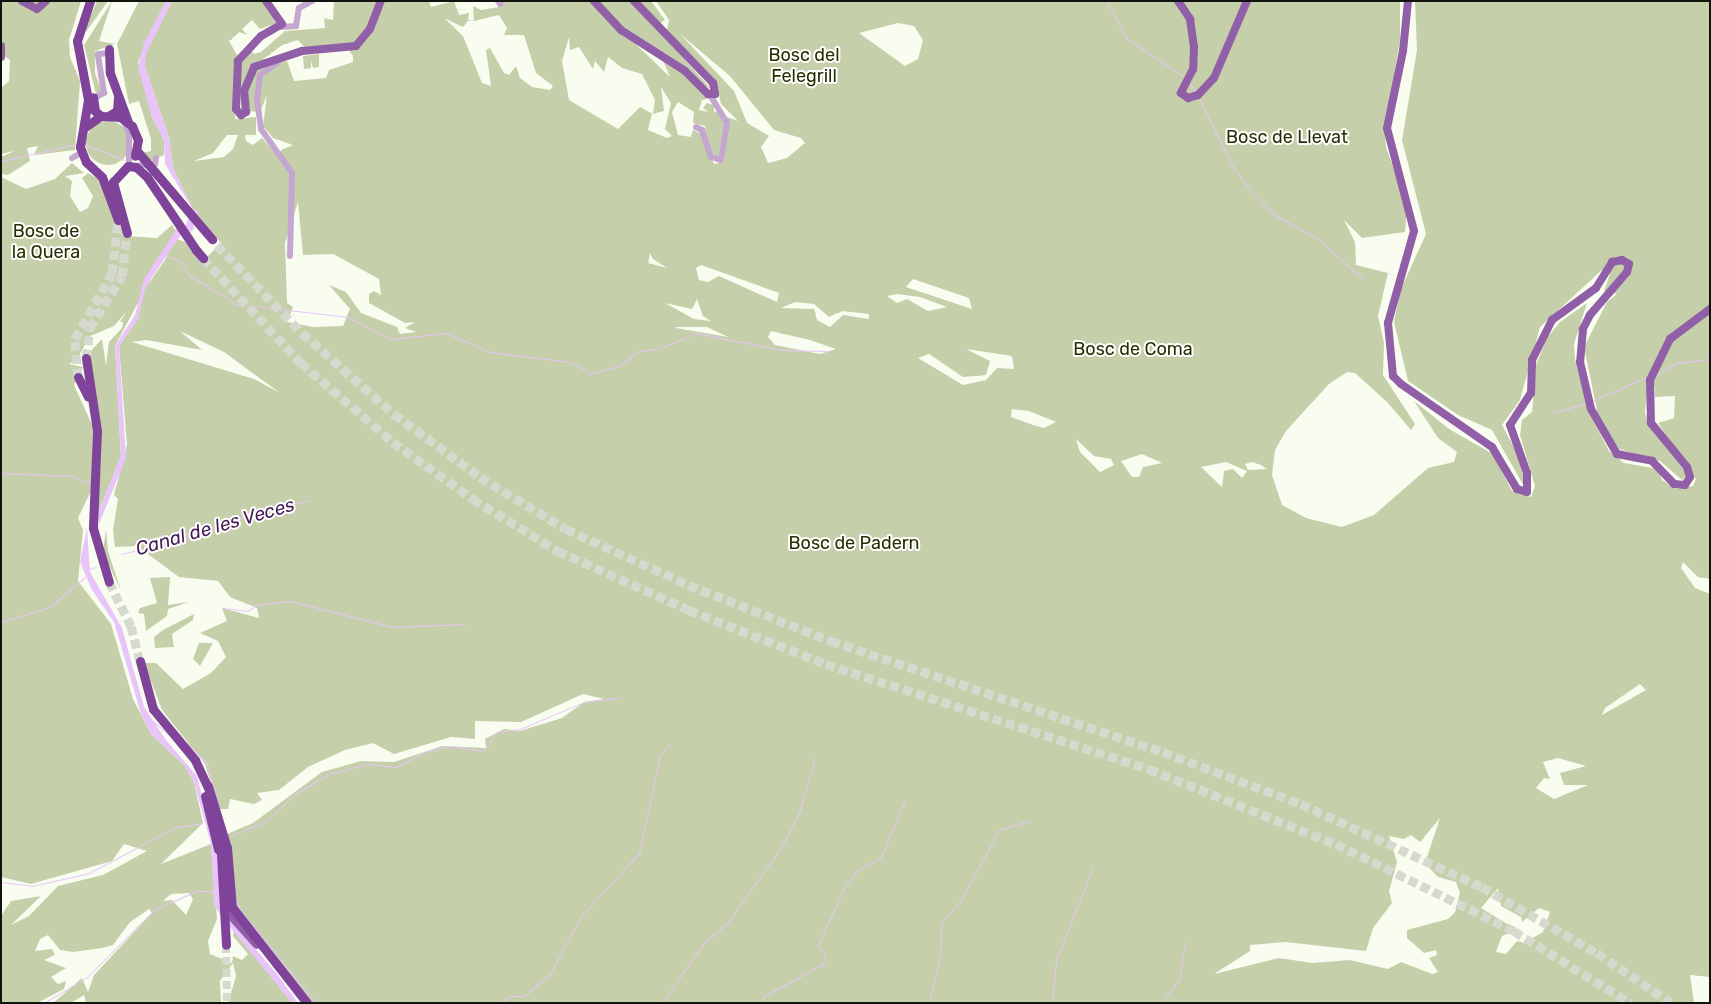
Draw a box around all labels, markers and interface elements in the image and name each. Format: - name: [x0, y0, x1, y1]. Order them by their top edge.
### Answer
- park label: Bosc del Felegrill: [768, 45, 840, 88]
- park label: Bosc de Llevat: [1226, 126, 1348, 148]
- park label: Bosc de la Quera: [12, 221, 80, 264]
- park label: Bosc de Coma: [1073, 338, 1193, 360]
- water label: Canal de les Veces: [133, 493, 297, 561]
- park label: Bosc de Padern: [789, 532, 919, 554]

